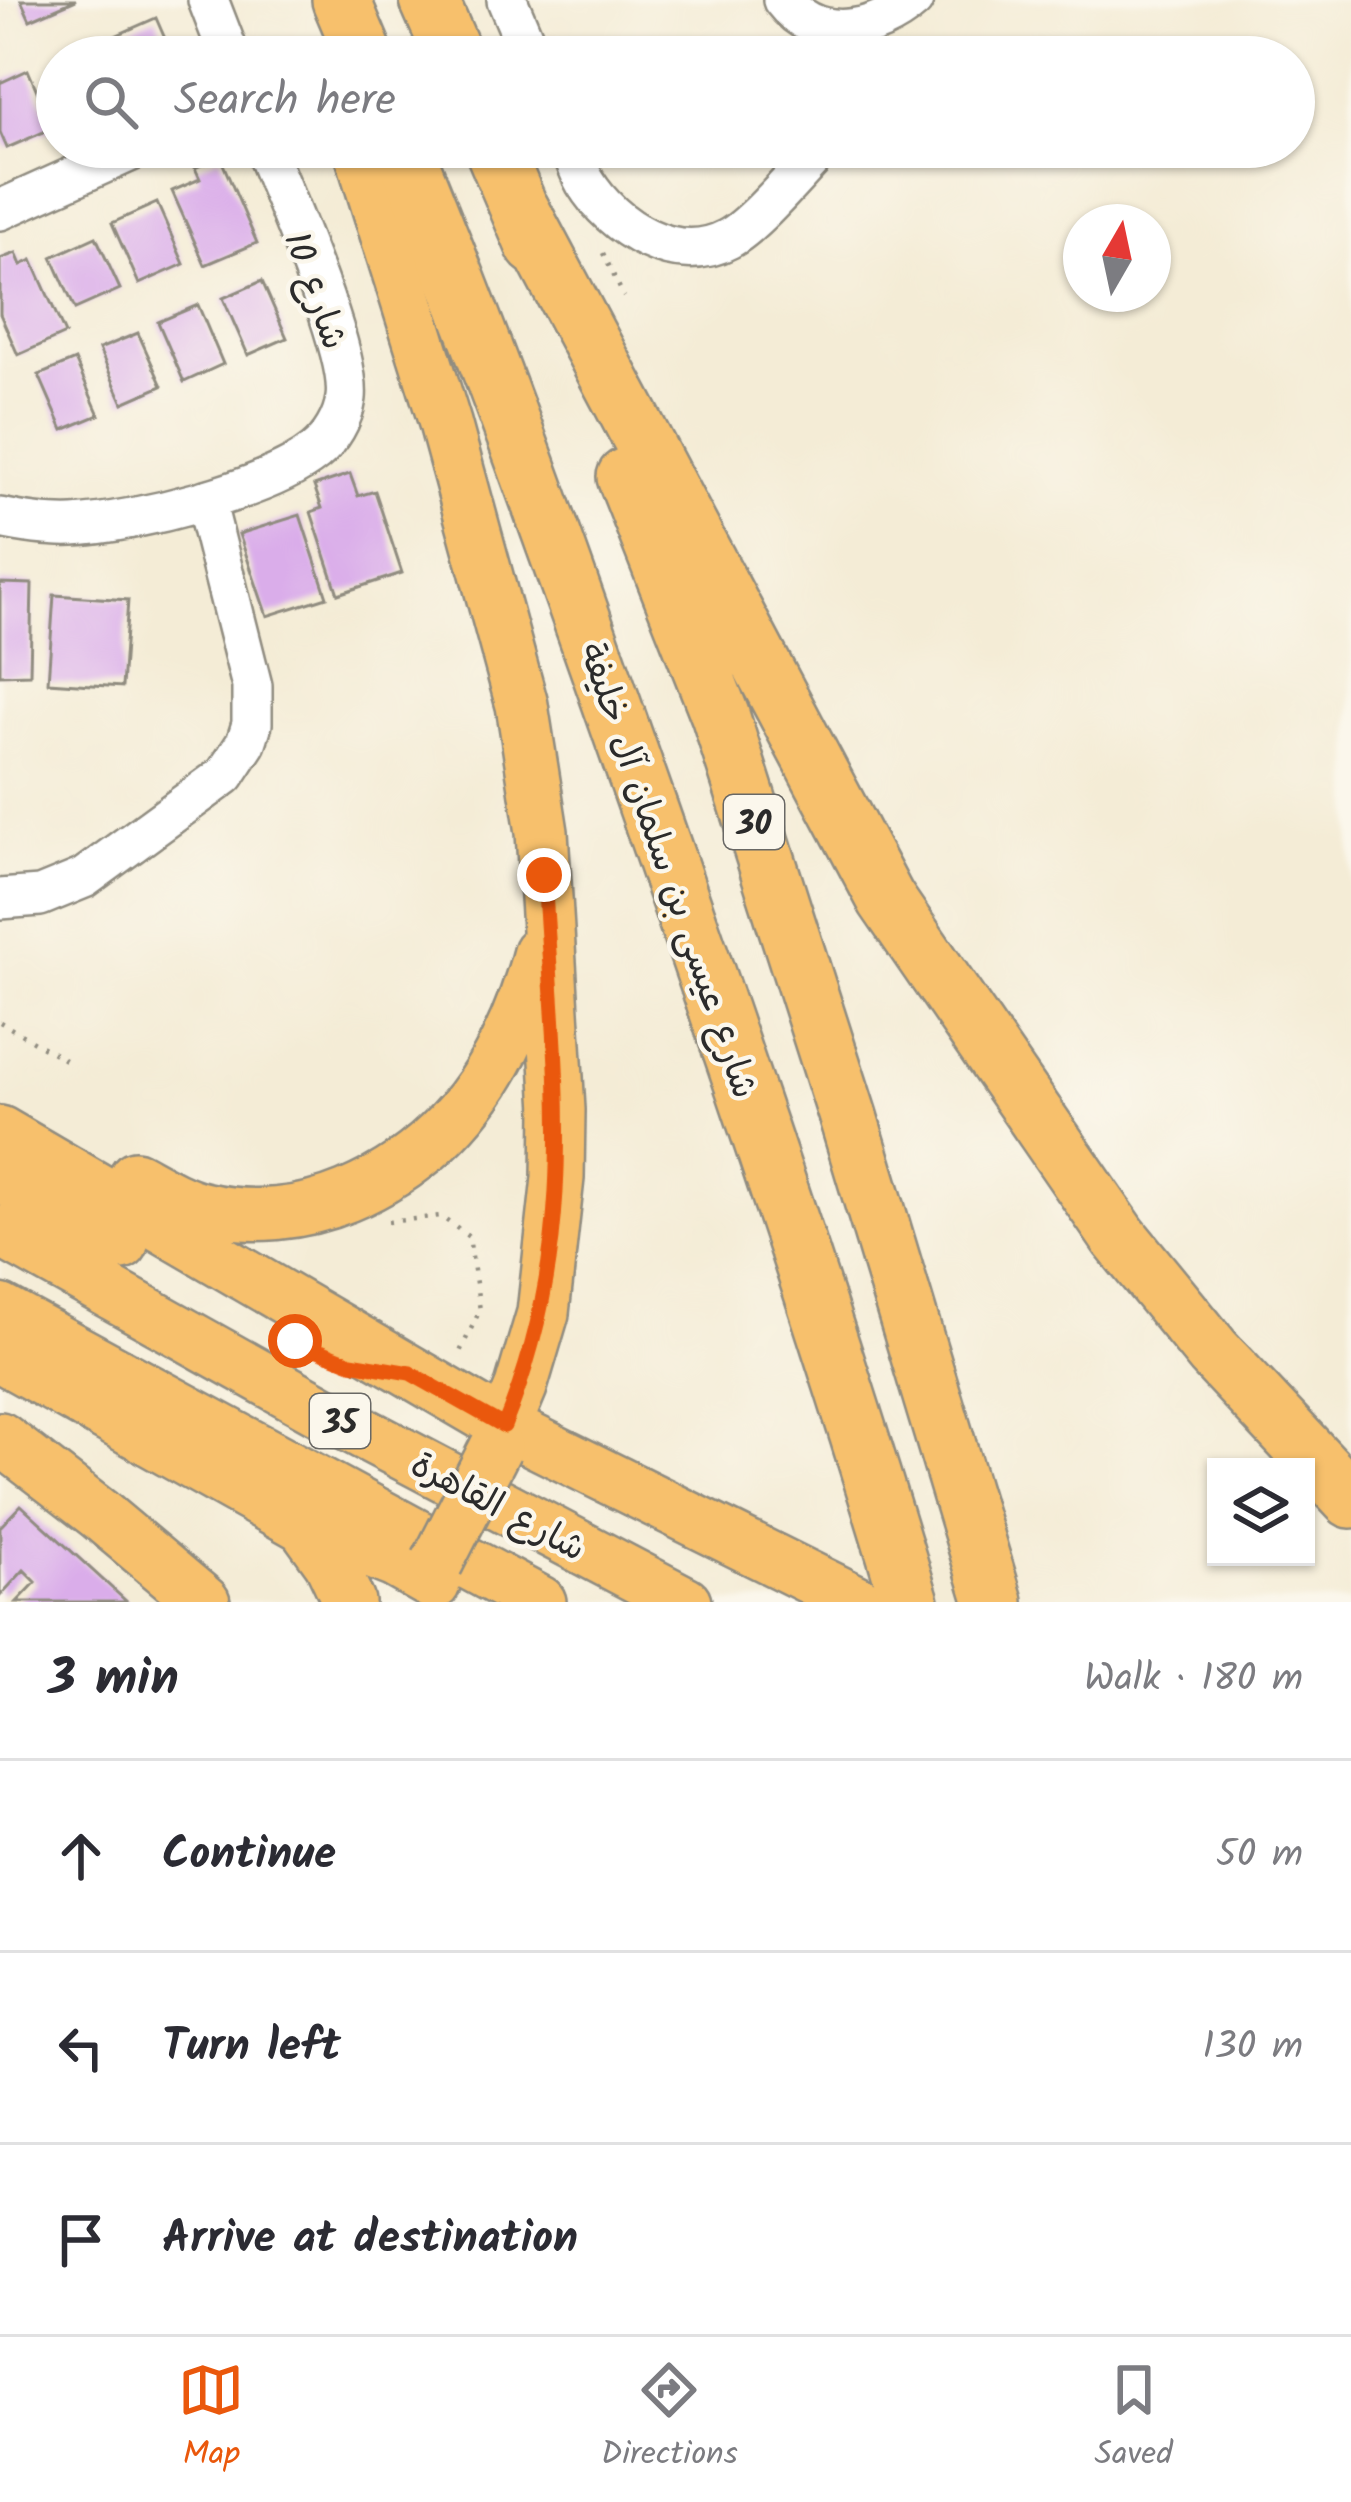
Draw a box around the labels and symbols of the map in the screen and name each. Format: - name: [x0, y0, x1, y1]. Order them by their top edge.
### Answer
- north arrow: [1063, 204, 1171, 312]
- street label: شارع 10: [266, 224, 361, 358]
- street label: شارع عيسى بن سلمان آل خليفة: [562, 635, 772, 1107]
- road number: 30: [724, 795, 784, 849]
- route end: [517, 848, 571, 902]
- route start: [268, 1314, 322, 1368]
- road number: 35: [310, 1394, 370, 1448]
- street label: شارع القاهرة: [400, 1438, 595, 1578]

